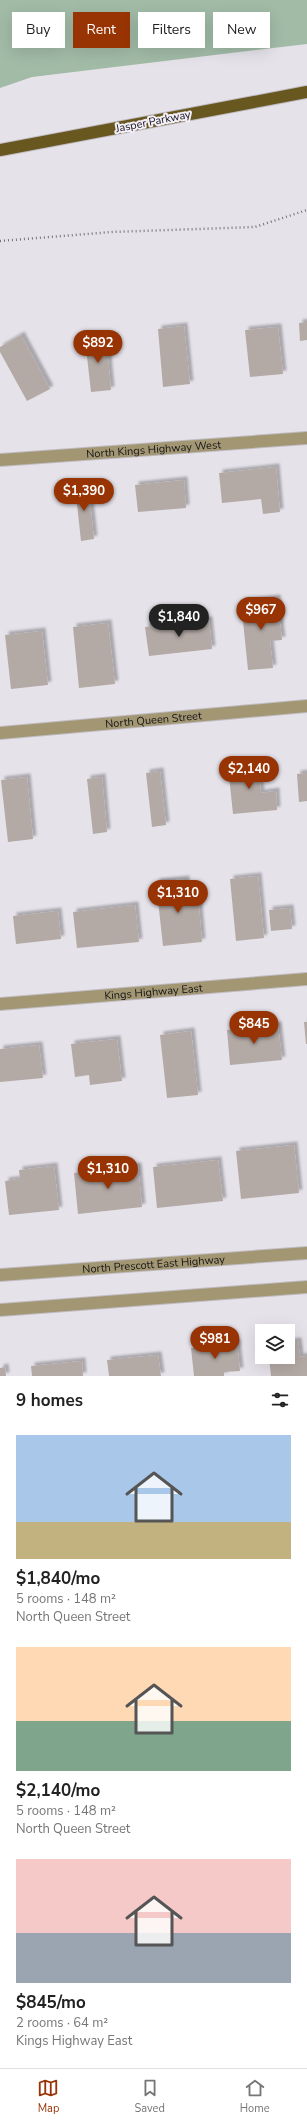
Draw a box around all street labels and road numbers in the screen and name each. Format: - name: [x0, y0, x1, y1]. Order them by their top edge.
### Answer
- street label: Jasper Parkway: [113, 107, 192, 136]
- street label: North Kings Highway West: [86, 437, 222, 462]
- street label: North Queen Street: [105, 708, 203, 732]
- street label: Kings Highway East: [104, 981, 203, 1003]
- street label: North Prescott East Highway: [82, 1252, 226, 1277]

